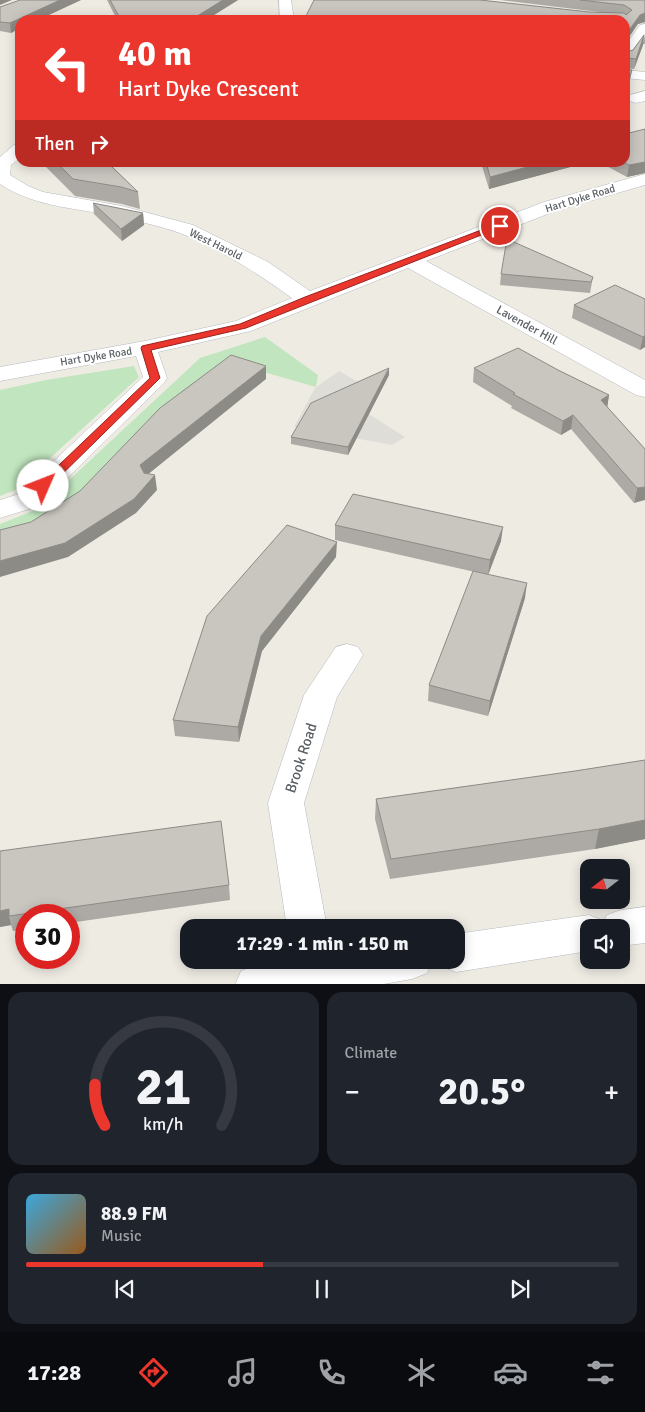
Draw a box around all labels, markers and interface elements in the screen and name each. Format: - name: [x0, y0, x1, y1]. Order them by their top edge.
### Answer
- text: 40 m: [118, 32, 192, 75]
- icon: left: [35, 35, 100, 100]
- text: Hart Dyke Crescent: [118, 75, 299, 102]
- icon: right: [85, 130, 113, 158]
- text: Then: [35, 132, 75, 156]
- street label: Hart Dyke Road: [544, 182, 617, 215]
- pin: [479, 205, 521, 247]
- icon: arrive: [486, 212, 514, 240]
- street label: West Harold: [187, 226, 244, 263]
- street label: Lavender Hill: [494, 302, 560, 349]
- street label: Hart Dyke Road: [59, 344, 133, 369]
- position arrow: [16, 459, 68, 511]
- street label: Brook Road: [281, 721, 321, 795]
- north arrow: [580, 859, 630, 909]
- map controls: [580, 859, 630, 969]
- speed limit sign: 30: [15, 904, 80, 969]
- button: sound: [580, 919, 630, 969]
- text: 17:29 · 1 min · 150 m: [236, 932, 409, 956]
- text: Climate: [345, 1043, 397, 1063]
- text: 21: [135, 1055, 191, 1119]
- text: 20.5°: [438, 1068, 526, 1115]
- text: −: [345, 1075, 360, 1109]
- text: +: [604, 1075, 619, 1109]
- text: km/h: [143, 1113, 183, 1135]
- text: 88.9 FM: [101, 1202, 167, 1226]
- text: Music: [101, 1226, 142, 1246]
- icon: previous: [111, 1275, 139, 1303]
- icon: pause: [308, 1275, 336, 1303]
- icon: next: [506, 1275, 534, 1303]
- icon: directions: [136, 1355, 171, 1390]
- icon: music: [225, 1355, 260, 1390]
- icon: phone: [314, 1355, 349, 1390]
- icon: climate: [404, 1355, 439, 1390]
- icon: car: [493, 1355, 528, 1390]
- icon: filters: [583, 1355, 618, 1390]
- text: 17:28: [27, 1359, 81, 1386]

